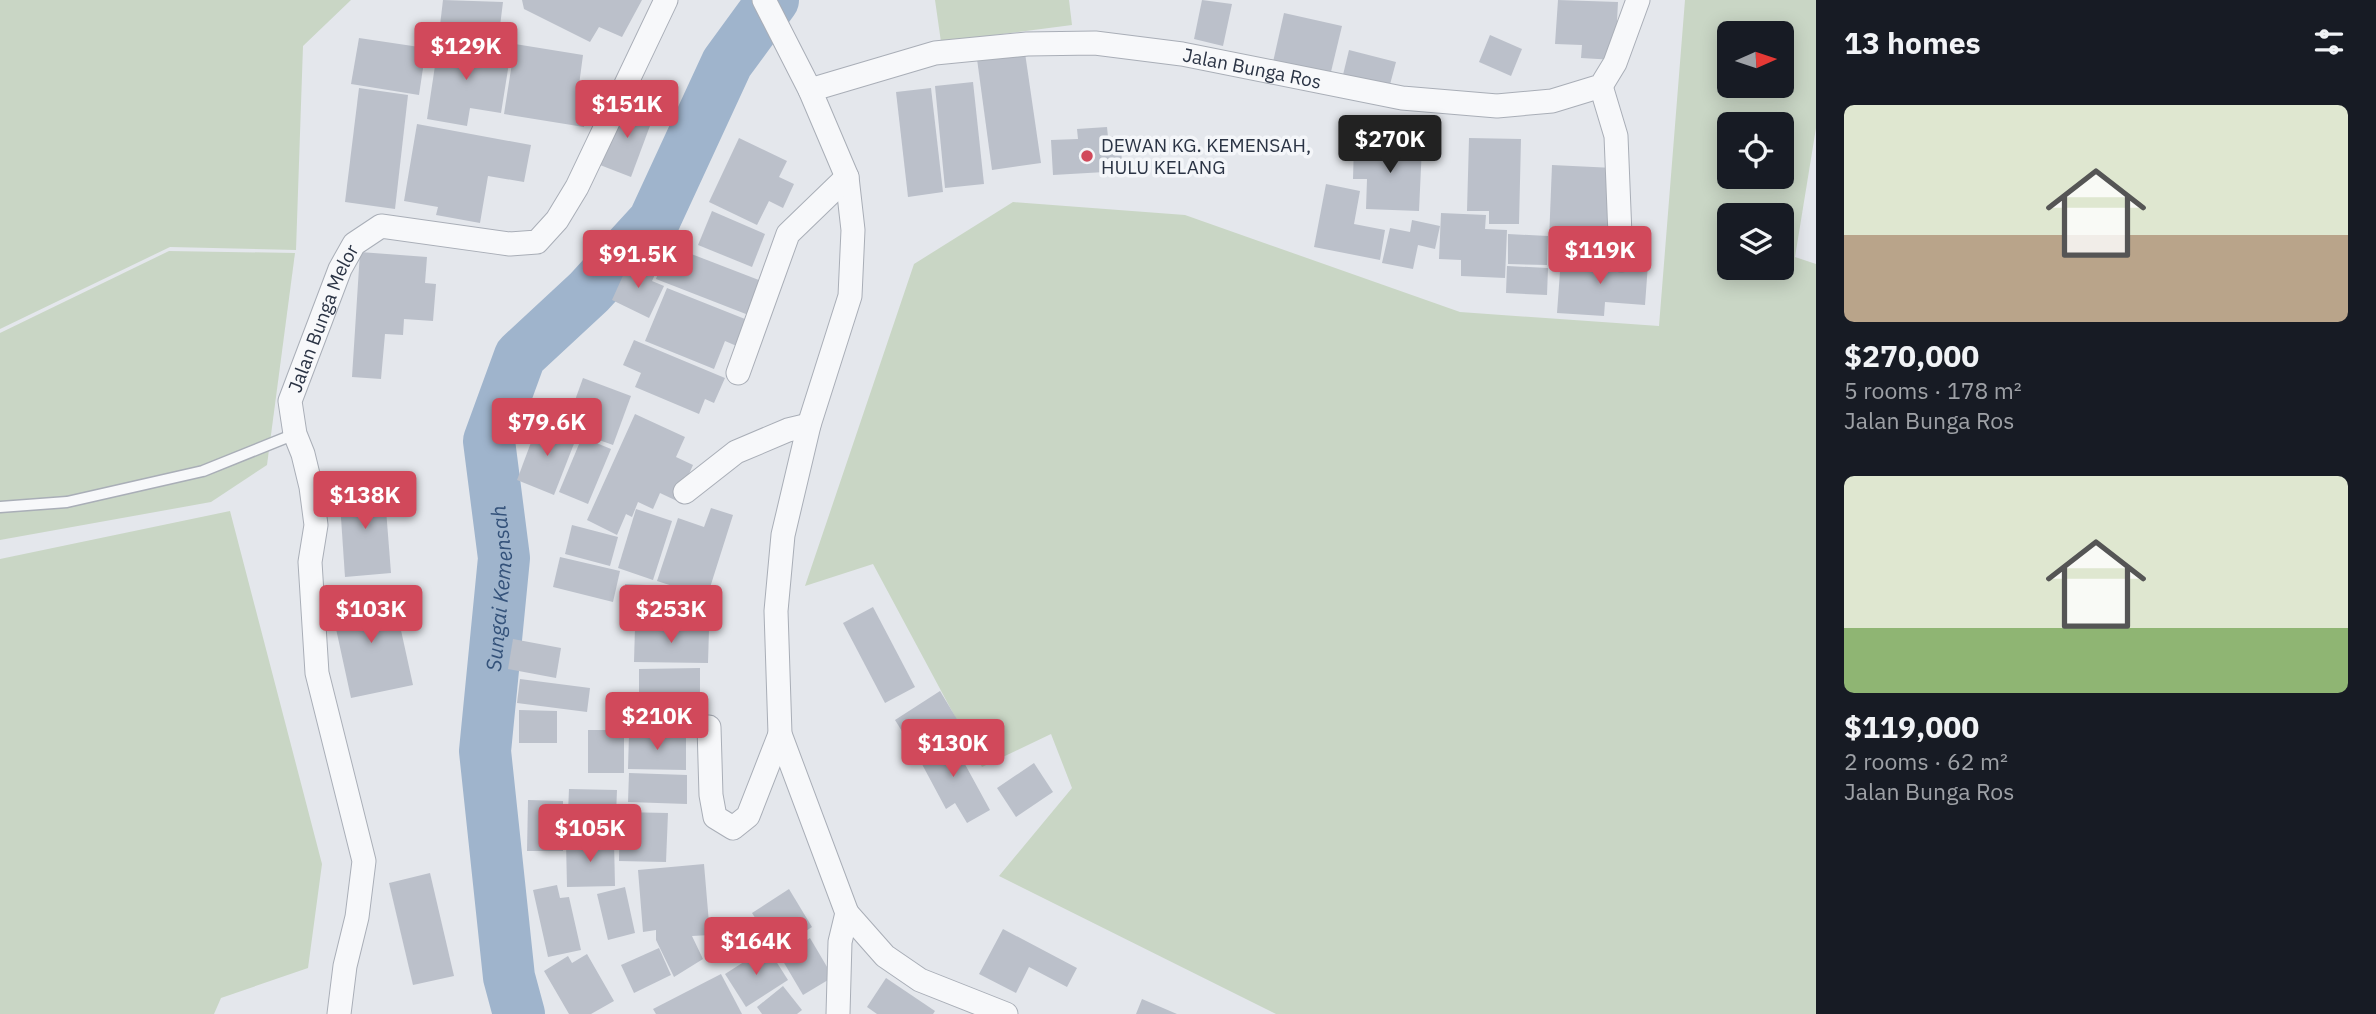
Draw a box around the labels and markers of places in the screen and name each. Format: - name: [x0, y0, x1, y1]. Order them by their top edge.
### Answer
- pin: $129K: [417, 22, 515, 82]
- pin: $151K: [578, 80, 676, 140]
- pin: $270K: [1341, 116, 1439, 175]
- place label: DEWAN KG. KEMENSAH, HULU KELANG: [1101, 133, 1311, 179]
- marker: DEWAN KG. KEMENSAH, HULU KELANG: [1079, 148, 1095, 164]
- pin: $119K: [1551, 226, 1649, 286]
- pin: $91.5K: [581, 230, 695, 290]
- pin: $79.6K: [490, 398, 604, 458]
- pin: $138K: [316, 472, 414, 531]
- pin: $103K: [322, 586, 420, 645]
- pin: $253K: [622, 586, 720, 645]
- pin: $210K: [608, 692, 706, 752]
- pin: $130K: [904, 720, 1002, 779]
- pin: $105K: [541, 804, 639, 864]
- pin: $164K: [707, 918, 805, 977]

